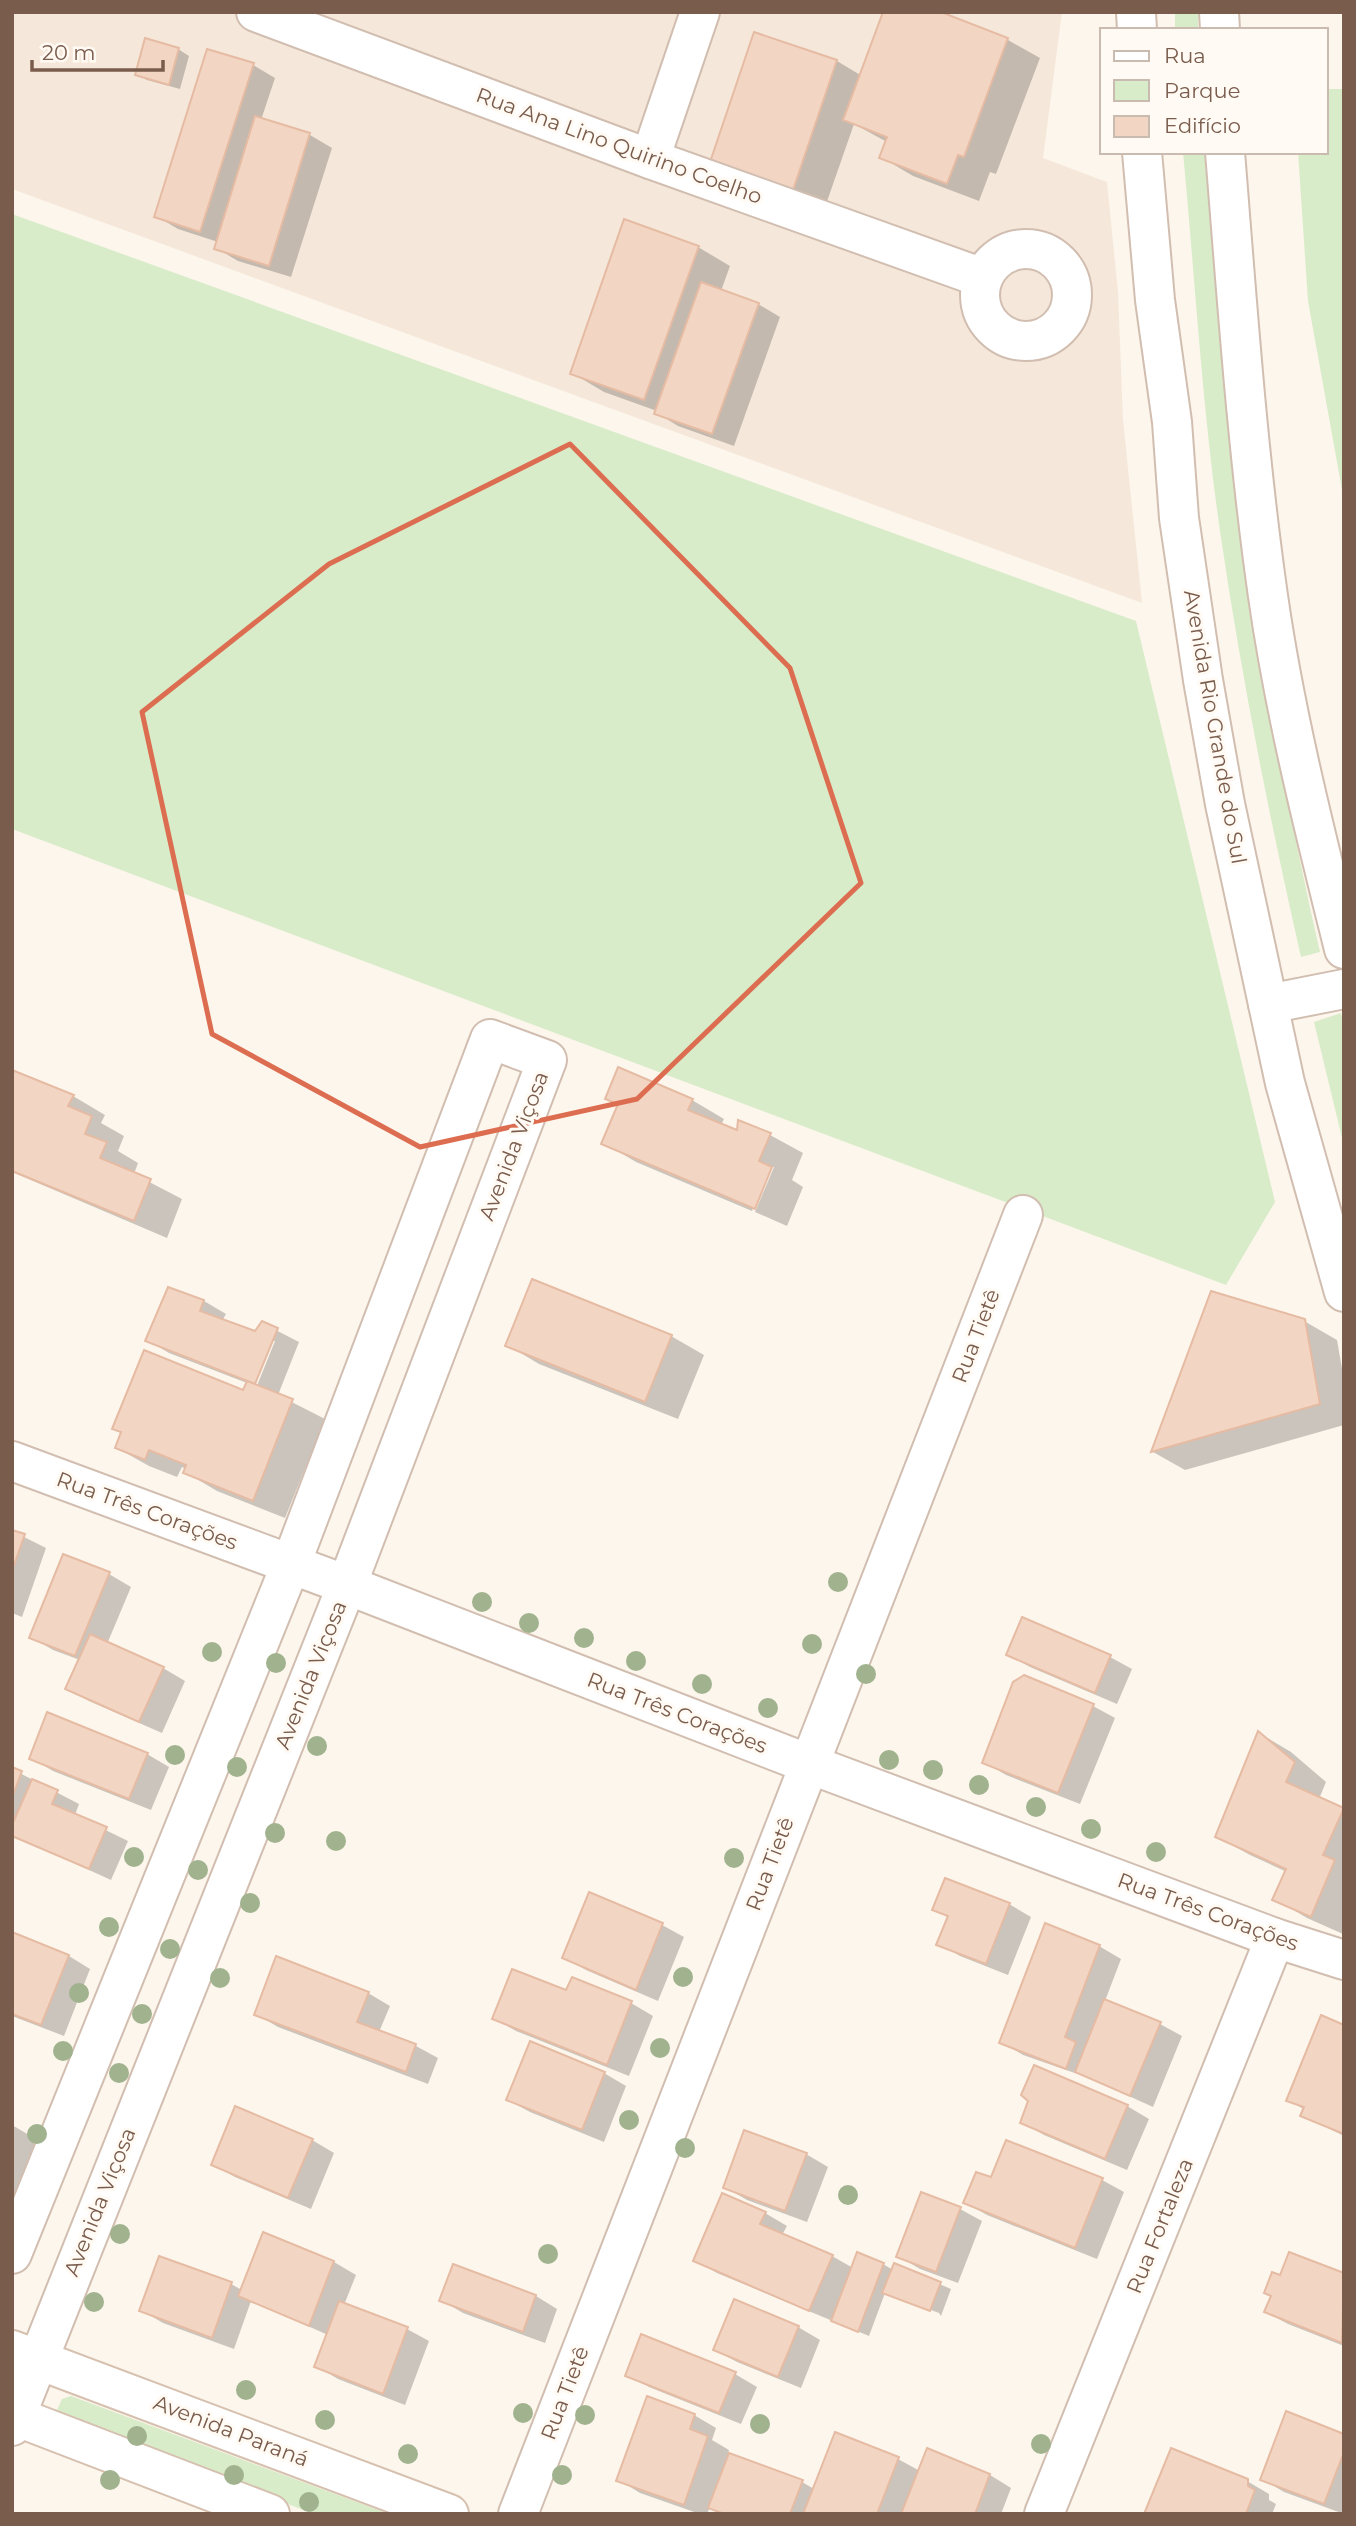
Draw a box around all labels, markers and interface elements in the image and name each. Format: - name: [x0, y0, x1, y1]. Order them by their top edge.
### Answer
- scale bar: [32, 28, 163, 72]
- legend: [1100, 28, 1328, 154]
- text: 20 m: [42, 40, 96, 65]
- text: Rua: [1164, 43, 1206, 68]
- text: Parque: [1164, 78, 1240, 103]
- street label: Rua Ana Lino Quirino Coelho: [473, 82, 766, 209]
- text: Edifício: [1164, 113, 1241, 138]
- street label: Avenida Rio Grande do Sul: [1179, 588, 1252, 866]
- street label: Avenida Viçosa: [474, 1068, 553, 1224]
- street label: Rua Tietê: [946, 1285, 1005, 1386]
- street label: Rua Três Corações: [53, 1466, 241, 1555]
- street label: Avenida Viçosa: [269, 1597, 352, 1753]
- street label: Rua Três Corações: [584, 1667, 771, 1758]
- street label: Rua Tietê: [740, 1813, 799, 1914]
- street label: Rua Três Corações: [1114, 1867, 1302, 1956]
- street label: Avenida Viçosa: [58, 2124, 141, 2280]
- street label: Rua Fortaleza: [1121, 2154, 1198, 2297]
- street label: Rua Tietê: [535, 2342, 594, 2443]
- street label: Avenida Paraná: [150, 2389, 312, 2472]

